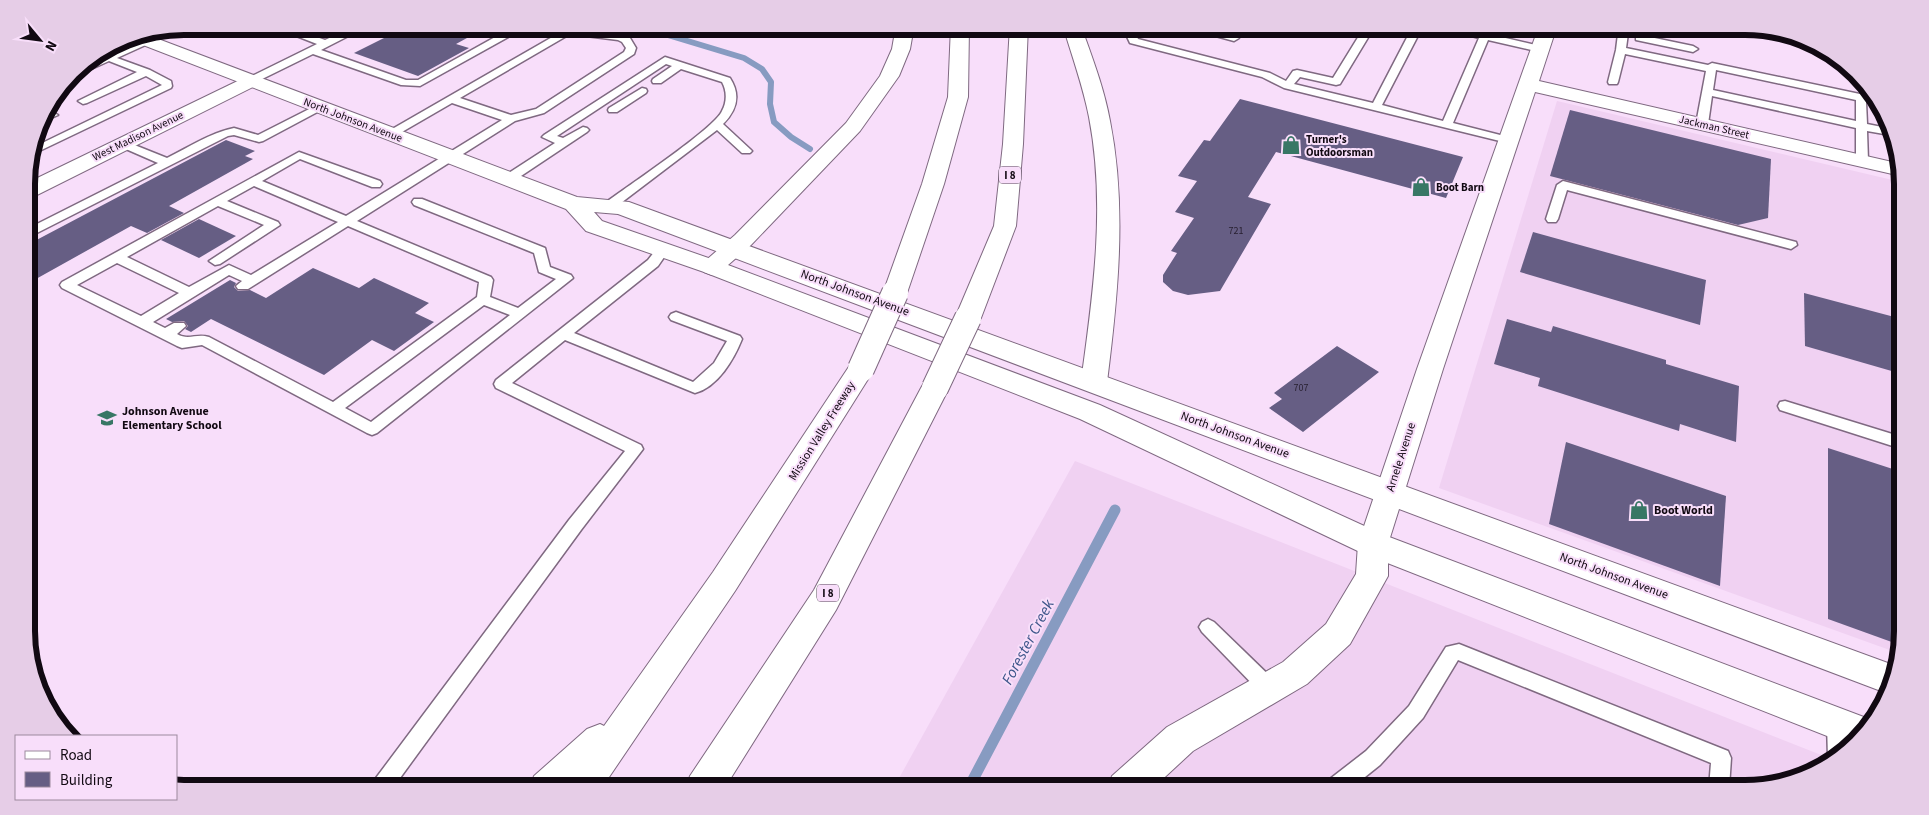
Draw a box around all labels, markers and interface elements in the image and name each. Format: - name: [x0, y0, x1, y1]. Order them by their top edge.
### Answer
- north arrow: [15, 15, 65, 65]
- text: N: [39, 37, 61, 55]
- street label: North Johnson Avenue: [301, 94, 405, 146]
- street label: West Madison Avenue: [90, 107, 186, 165]
- street label: Jackman Street: [1677, 112, 1751, 142]
- place label: Turner's Outdoorsman: [1306, 132, 1373, 160]
- shop icon: Turner's Outdoorsman: [1280, 134, 1302, 156]
- road number: I 8: [999, 166, 1021, 184]
- shop icon: Boot Barn: [1410, 176, 1432, 198]
- place label: Boot Barn: [1436, 180, 1484, 195]
- house number: 721: [1229, 224, 1243, 238]
- street label: North Johnson Avenue: [798, 265, 912, 321]
- street label: Mission Valley Freeway: [785, 378, 860, 484]
- house number: 707: [1294, 381, 1308, 395]
- place label: Johnson Avenue Elementary School: [122, 403, 222, 434]
- school or university icon: Johnson Avenue Elementary School: [96, 407, 118, 429]
- street label: North Johnson Avenue: [1178, 407, 1292, 463]
- street label: Arnele Avenue: [1382, 420, 1420, 494]
- shop icon: Boot World: [1628, 499, 1650, 521]
- place label: Boot World: [1654, 502, 1713, 519]
- street label: North Johnson Avenue: [1557, 548, 1671, 604]
- road number: I 8: [817, 584, 839, 602]
- water label: Forester Creek: [996, 595, 1060, 688]
- legend: [15, 735, 178, 800]
- text: Road: [60, 745, 92, 766]
- text: Building: [60, 770, 113, 791]

